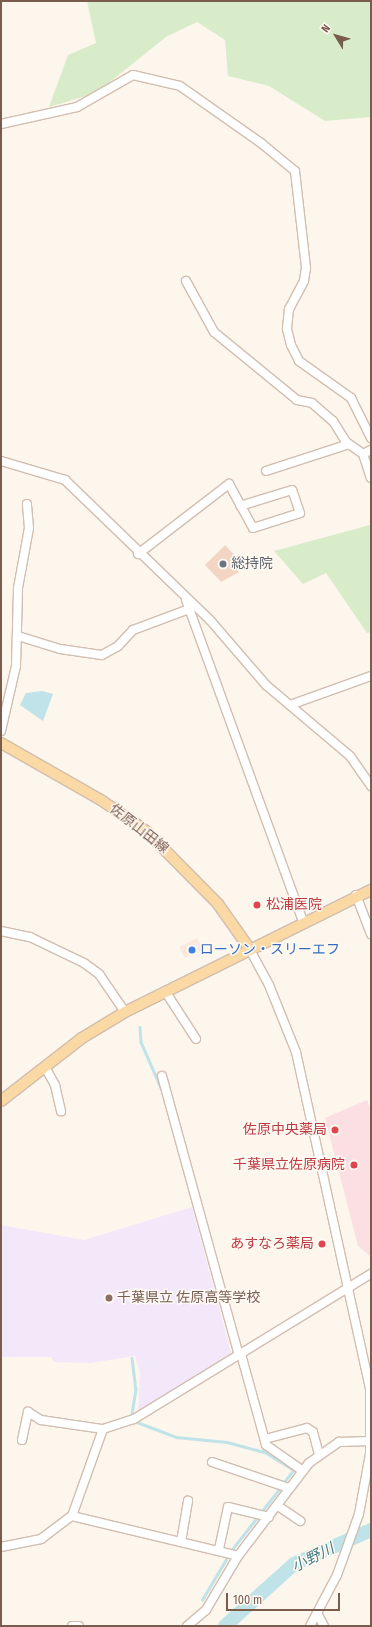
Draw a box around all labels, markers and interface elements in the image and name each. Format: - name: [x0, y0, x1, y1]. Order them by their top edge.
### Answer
- north arrow: [316, 16, 356, 56]
- text: N: [319, 22, 333, 35]
- place label: 総持院: [231, 556, 273, 572]
- marker: 総持院: [218, 559, 228, 569]
- street label: 佐原山田線: [106, 801, 172, 857]
- place label: 松浦医院: [266, 897, 322, 913]
- marker: 松浦医院: [251, 899, 263, 911]
- place label: ローソン・スリーエフ: [200, 942, 340, 958]
- marker: ローソン・スリーエフ: [187, 945, 197, 955]
- place label: 佐原中央薬局: [243, 1122, 327, 1138]
- marker: 佐原中央薬局: [330, 1125, 340, 1135]
- place label: 千葉県立佐原病院: [233, 1157, 345, 1173]
- marker: 千葉県立佐原病院: [348, 1159, 360, 1171]
- place label: あすなろ薬局: [230, 1236, 314, 1252]
- marker: あすなろ薬局: [317, 1239, 327, 1249]
- place label: 千葉県立 佐原高等学校: [117, 1290, 260, 1306]
- marker: 千葉県立 佐原高等学校: [104, 1293, 114, 1303]
- water label: 小野川: [289, 1540, 337, 1576]
- scale bar: [228, 1585, 342, 1611]
- text: 100 m: [233, 1593, 262, 1607]

